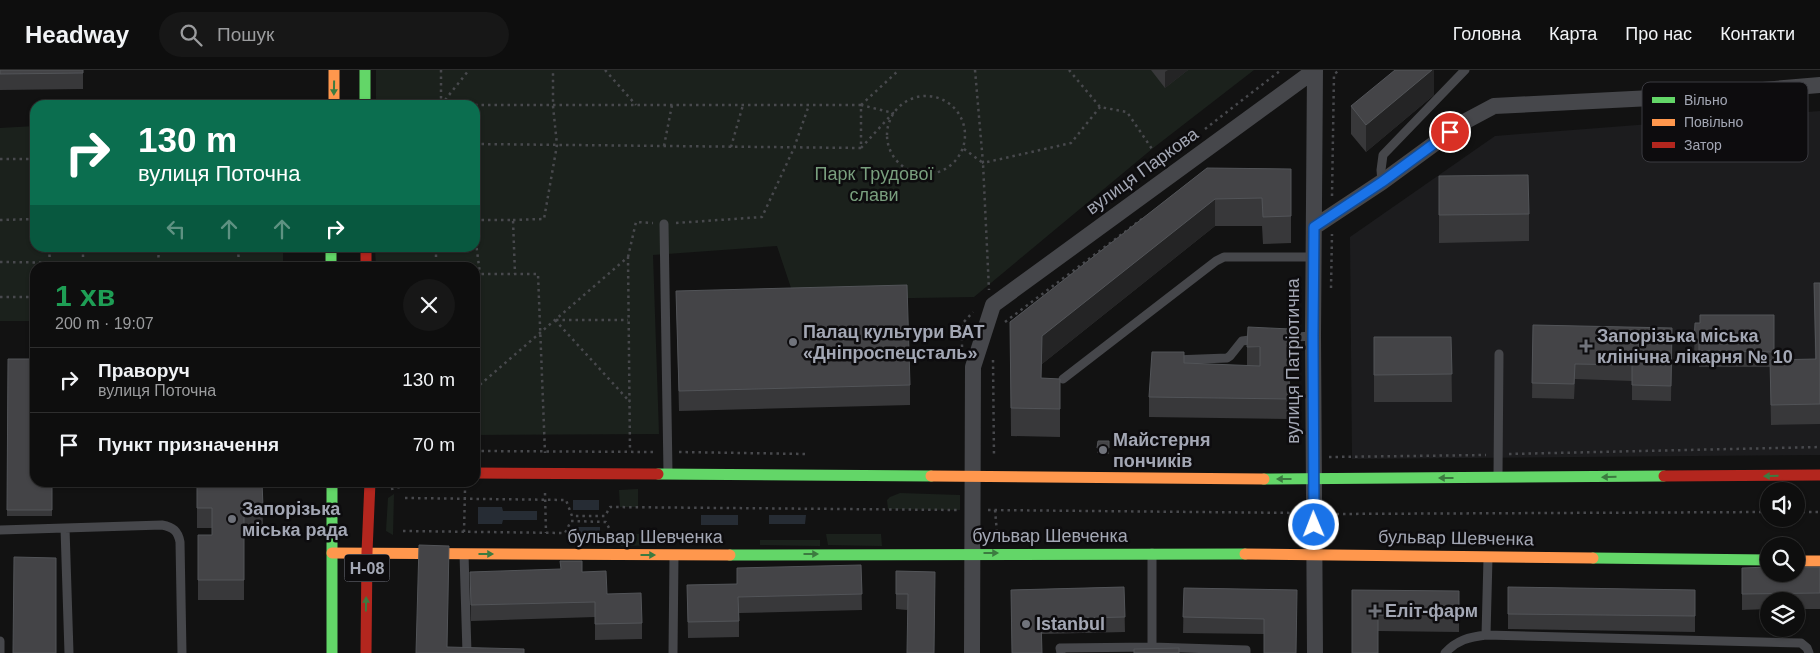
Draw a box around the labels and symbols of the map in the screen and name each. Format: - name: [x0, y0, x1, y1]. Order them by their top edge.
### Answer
- one-way arrow: [330, 80, 338, 96]
- legend: [1642, 82, 1808, 162]
- text: Вільно: [1684, 92, 1728, 108]
- pin: [1429, 111, 1471, 153]
- text: Повільно: [1684, 114, 1744, 130]
- street label: вулиця Паркова: [1082, 123, 1203, 218]
- text: Затор: [1684, 137, 1722, 153]
- park label: Парк Трудової слави: [815, 164, 933, 205]
- street label: вулиця Патріотична: [1283, 277, 1303, 444]
- place label: Палац культури ВАТ «Дніпроспецсталь»: [803, 322, 984, 363]
- place label: Запорізька міська клінічна лікарня № 10: [1597, 326, 1793, 367]
- marker: Палац культури ВАТ «Дніпроспецсталь»: [787, 336, 799, 348]
- marker: Запорізька міська клінічна лікарня № 10: [1579, 339, 1593, 353]
- place label: Майстерня пончиків: [1113, 430, 1211, 471]
- marker: Майстерня пончиків: [1097, 444, 1109, 456]
- one-way arrow: [1763, 472, 1779, 480]
- one-way arrow: [1601, 473, 1617, 481]
- one-way arrow: [1438, 474, 1454, 482]
- one-way arrow: [1276, 475, 1292, 483]
- position arrow: [1287, 498, 1339, 550]
- place label: Запорізька міська рада: [242, 499, 349, 540]
- marker: Запорізька міська рада: [226, 513, 238, 525]
- street label: бульвар Шевченка: [972, 526, 1129, 546]
- street label: бульвар Шевченка: [567, 527, 724, 547]
- street label: бульвар Шевченка: [1378, 527, 1535, 549]
- one-way arrow: [983, 549, 999, 557]
- one-way arrow: [478, 550, 494, 558]
- one-way arrow: [803, 550, 819, 558]
- one-way arrow: [641, 551, 657, 559]
- road number: Н-08: [344, 554, 390, 582]
- one-way arrow: [363, 596, 371, 612]
- place label: Еліт-фарм: [1385, 601, 1478, 621]
- marker: Еліт-фарм: [1369, 605, 1381, 617]
- place label: Istanbul: [1036, 614, 1105, 634]
- marker: Istanbul: [1020, 618, 1032, 630]

